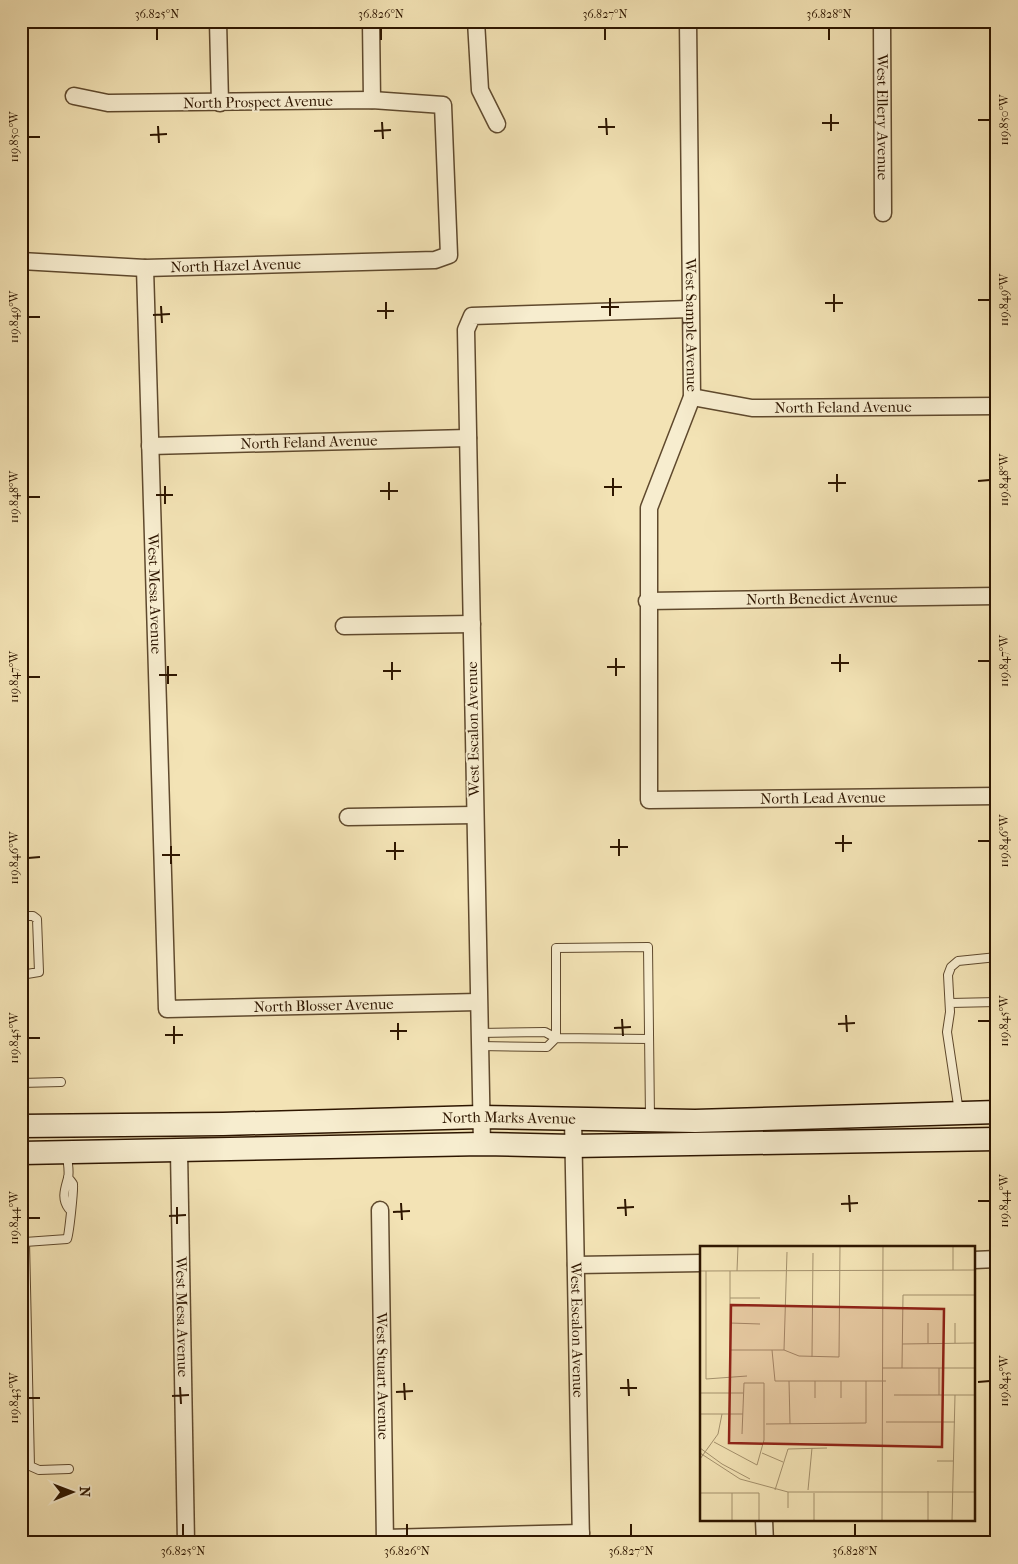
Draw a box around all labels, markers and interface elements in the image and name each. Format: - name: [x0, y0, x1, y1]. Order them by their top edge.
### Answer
- text: 36.825°N: [135, 7, 179, 21]
- text: 36.826°N: [358, 7, 404, 21]
- text: 36.827°N: [582, 7, 628, 21]
- text: 36.828°N: [806, 7, 852, 21]
- street label: West Ellery Avenue: [873, 53, 892, 181]
- street label: North Prospect Avenue: [183, 92, 334, 112]
- text: 119.850°W: [997, 93, 1011, 146]
- text: 119.850°W: [7, 110, 21, 163]
- street label: North Hazel Avenue: [170, 255, 302, 276]
- street label: West Sample Avenue: [682, 257, 701, 392]
- text: 119.849°W: [997, 272, 1011, 326]
- text: 119.849°W: [7, 289, 21, 343]
- street label: North Feland Avenue: [774, 398, 912, 417]
- street label: North Feland Avenue: [240, 431, 378, 453]
- text: 119.848°W: [997, 453, 1011, 506]
- text: 119.848°W: [7, 470, 21, 523]
- street label: West Mesa Avenue: [144, 532, 165, 655]
- street label: North Benedict Avenue: [746, 588, 898, 609]
- text: 119.847°W: [997, 634, 1011, 687]
- text: 119.847°W: [7, 650, 21, 703]
- street label: West Escalon Avenue: [463, 661, 483, 798]
- street label: North Lead Avenue: [760, 788, 886, 808]
- text: 119.846°W: [997, 813, 1011, 867]
- text: 119.846°W: [7, 830, 21, 884]
- text: 119.845°W: [997, 994, 1011, 1047]
- street label: North Blosser Avenue: [253, 995, 394, 1016]
- text: 119.845°W: [7, 1011, 21, 1064]
- street label: North Marks Avenue: [442, 1108, 577, 1128]
- text: 119.844°W: [997, 1173, 1011, 1228]
- text: 119.844°W: [7, 1190, 21, 1245]
- inset map: [700, 1246, 976, 1522]
- street label: West Mesa Avenue: [172, 1256, 192, 1378]
- street label: West Escalon Avenue: [567, 1261, 587, 1398]
- street label: West Stuart Avenue: [373, 1311, 392, 1440]
- text: 119.843°W: [997, 1354, 1011, 1407]
- text: 119.843°W: [7, 1371, 21, 1424]
- north arrow: [48, 1466, 98, 1516]
- text: N: [76, 1486, 93, 1498]
- text: 36.825°N: [161, 1544, 205, 1558]
- text: 36.826°N: [384, 1544, 430, 1558]
- text: 36.827°N: [608, 1544, 654, 1558]
- text: 36.828°N: [832, 1544, 878, 1558]

